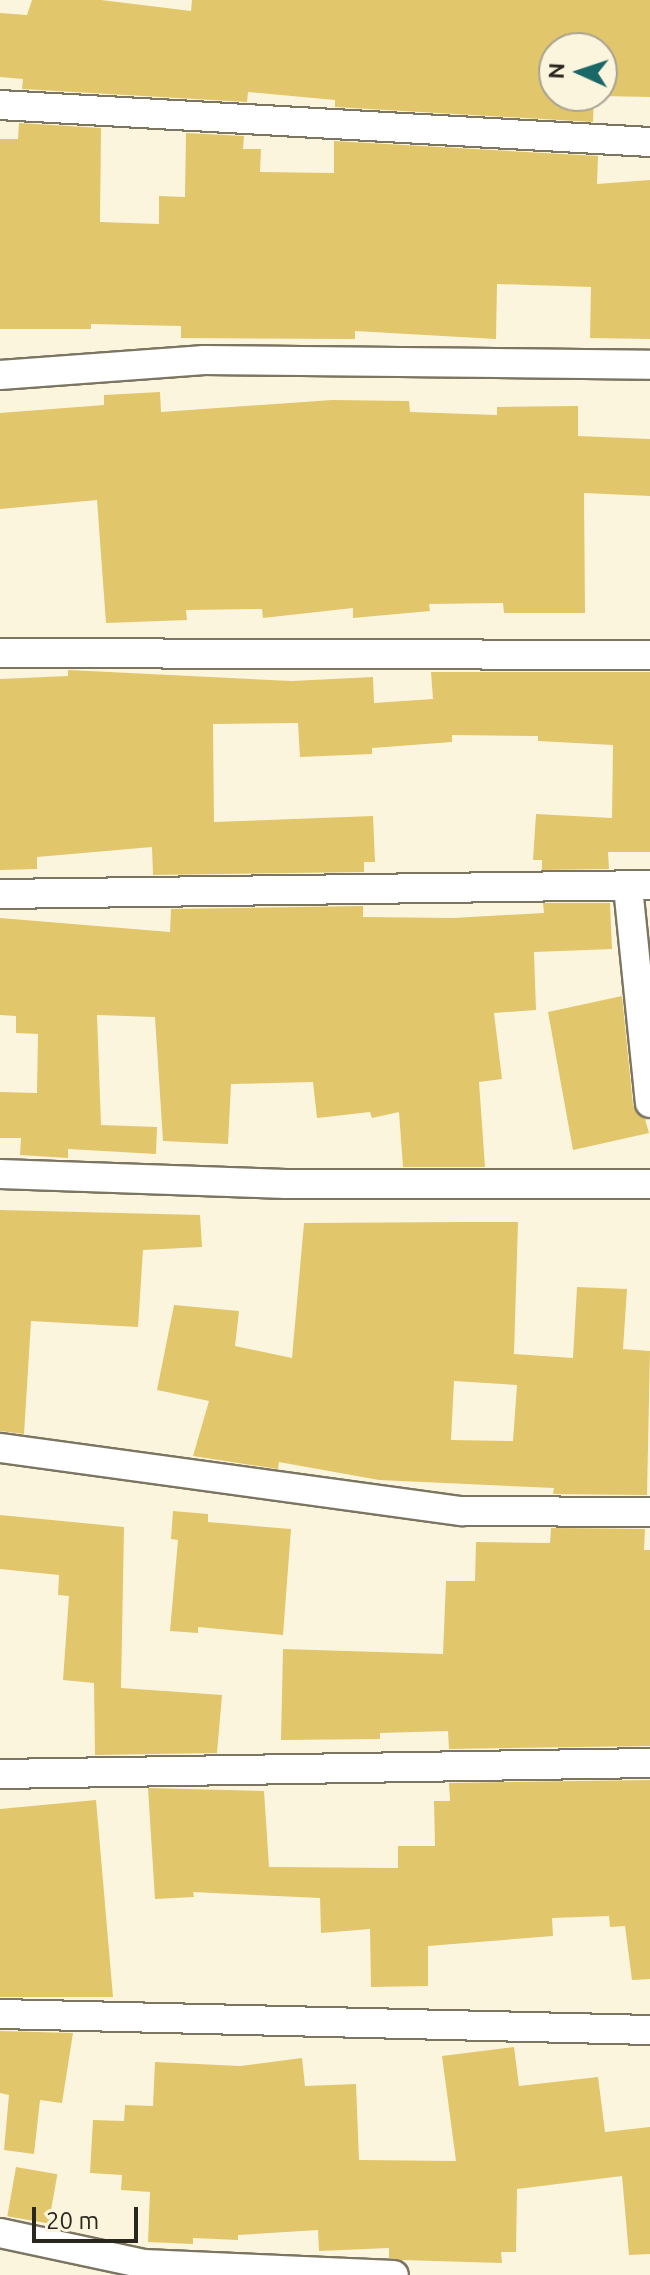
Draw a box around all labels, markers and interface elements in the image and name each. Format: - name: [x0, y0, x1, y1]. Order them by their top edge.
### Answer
- north arrow: [538, 32, 618, 112]
- text: N: [543, 62, 568, 80]
- scale bar: [36, 2191, 142, 2241]
- text: 20 m: [46, 2207, 99, 2234]

